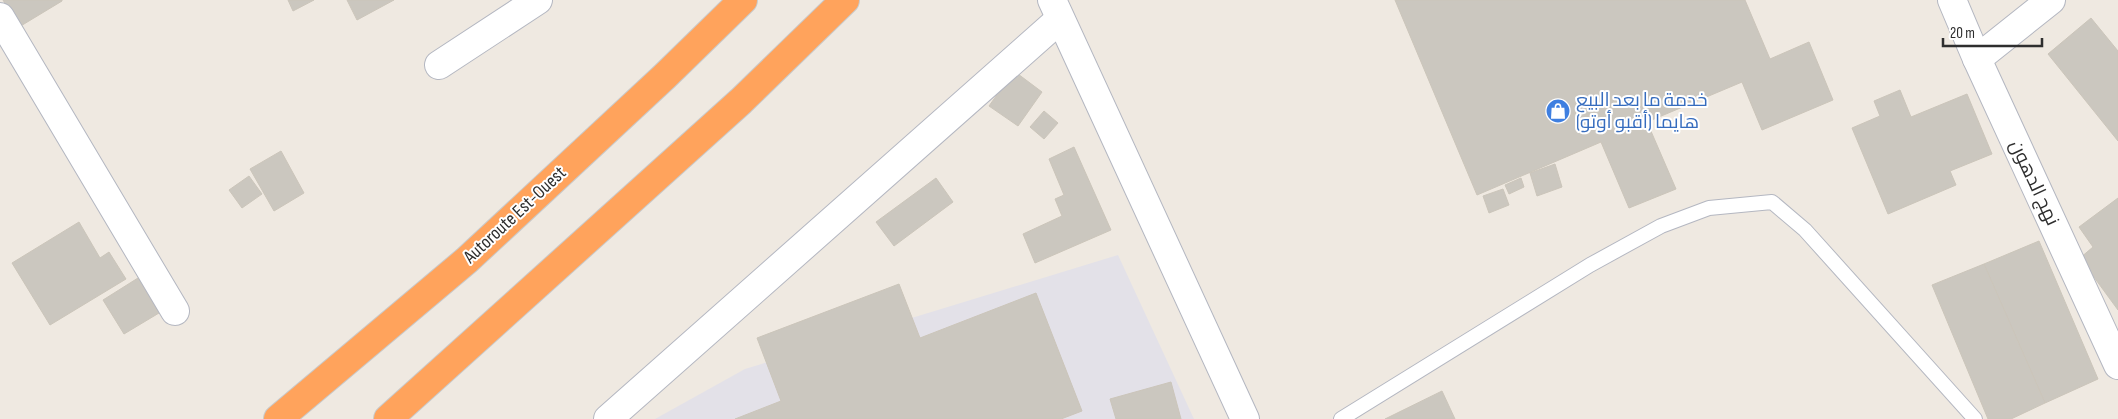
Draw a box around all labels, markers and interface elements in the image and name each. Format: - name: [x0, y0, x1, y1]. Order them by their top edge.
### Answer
- scale bar: [1943, 15, 2042, 47]
- text: 20 m: [1950, 24, 1975, 43]
- place label: خدمة ما بعد البيع هايما (أقبو أوتو): [1576, 89, 1708, 134]
- shop icon: خدمة ما بعد البيع هايما (أقبو أوتو): [1545, 98, 1571, 124]
- street label: نهج الدهون: [2003, 137, 2064, 230]
- street label: Autoroute Est-Ouest: [458, 161, 571, 269]

